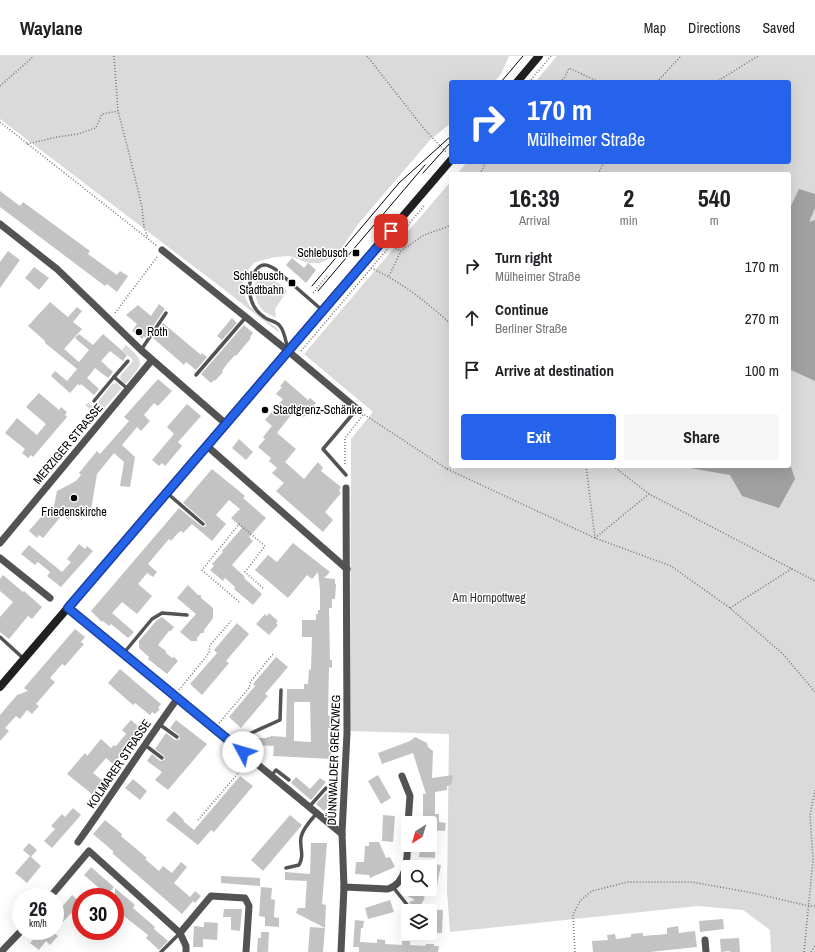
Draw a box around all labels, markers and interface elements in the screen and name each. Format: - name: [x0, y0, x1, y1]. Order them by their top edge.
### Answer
- text: Waylane: [20, 15, 83, 41]
- text: Map: [644, 19, 666, 37]
- text: Directions: [688, 19, 740, 37]
- text: Saved: [762, 19, 795, 37]
- text: 170 m: [527, 91, 592, 129]
- icon: right: [461, 96, 513, 148]
- text: Mülheimer Straße: [527, 127, 645, 152]
- text: 16:39: [509, 182, 560, 214]
- text: 2: [623, 182, 634, 214]
- text: 540: [698, 182, 731, 214]
- text: Arrival: [519, 212, 550, 229]
- text: min: [620, 212, 638, 229]
- text: m: [710, 212, 719, 229]
- pin: [374, 214, 408, 248]
- icon: arrive: [380, 220, 402, 242]
- place label: Schlebusch: [297, 245, 348, 261]
- text: Turn right: [495, 247, 552, 268]
- marker: Schlebusch: [351, 248, 361, 258]
- icon: right: [461, 255, 483, 277]
- text: 170 m: [745, 256, 779, 277]
- place label: Schlebusch Stadtbahn: [233, 268, 284, 298]
- text: Mülheimer Straße: [495, 268, 580, 285]
- marker: Schlebusch Stadtbahn: [287, 278, 297, 288]
- text: Continue: [495, 299, 548, 320]
- icon: ahead: [461, 307, 483, 329]
- text: 270 m: [745, 308, 779, 329]
- text: Berliner Straße: [495, 320, 567, 337]
- place label: Roth: [147, 324, 168, 340]
- marker: Roth: [134, 327, 144, 337]
- icon: arrive: [461, 359, 483, 381]
- text: Arrive at destination: [495, 360, 614, 381]
- text: 100 m: [745, 360, 779, 381]
- street label: MERZIGER STRASSE: [30, 400, 106, 488]
- place label: Stadtgrenz-Schänke: [273, 402, 362, 418]
- marker: Stadtgrenz-Schänke: [260, 405, 270, 415]
- button: Exit: [461, 414, 616, 460]
- button: Share: [624, 414, 779, 460]
- marker: Friedenskirche: [69, 493, 79, 503]
- place label: Friedenskirche: [41, 504, 107, 520]
- park label: Am Hornpottweg: [451, 590, 526, 606]
- street label: DÜNNWALDER GRENZWEG: [323, 694, 344, 826]
- street label: KOLMARER STRASSE: [83, 716, 155, 812]
- position arrow: [222, 731, 264, 773]
- north arrow: [401, 816, 437, 852]
- map controls: [401, 816, 437, 940]
- button: search: [401, 860, 437, 896]
- speed limit sign: 30: [72, 888, 124, 940]
- text: 26: [29, 895, 47, 922]
- button: layers: [401, 904, 437, 940]
- text: km/h: [29, 917, 47, 930]

